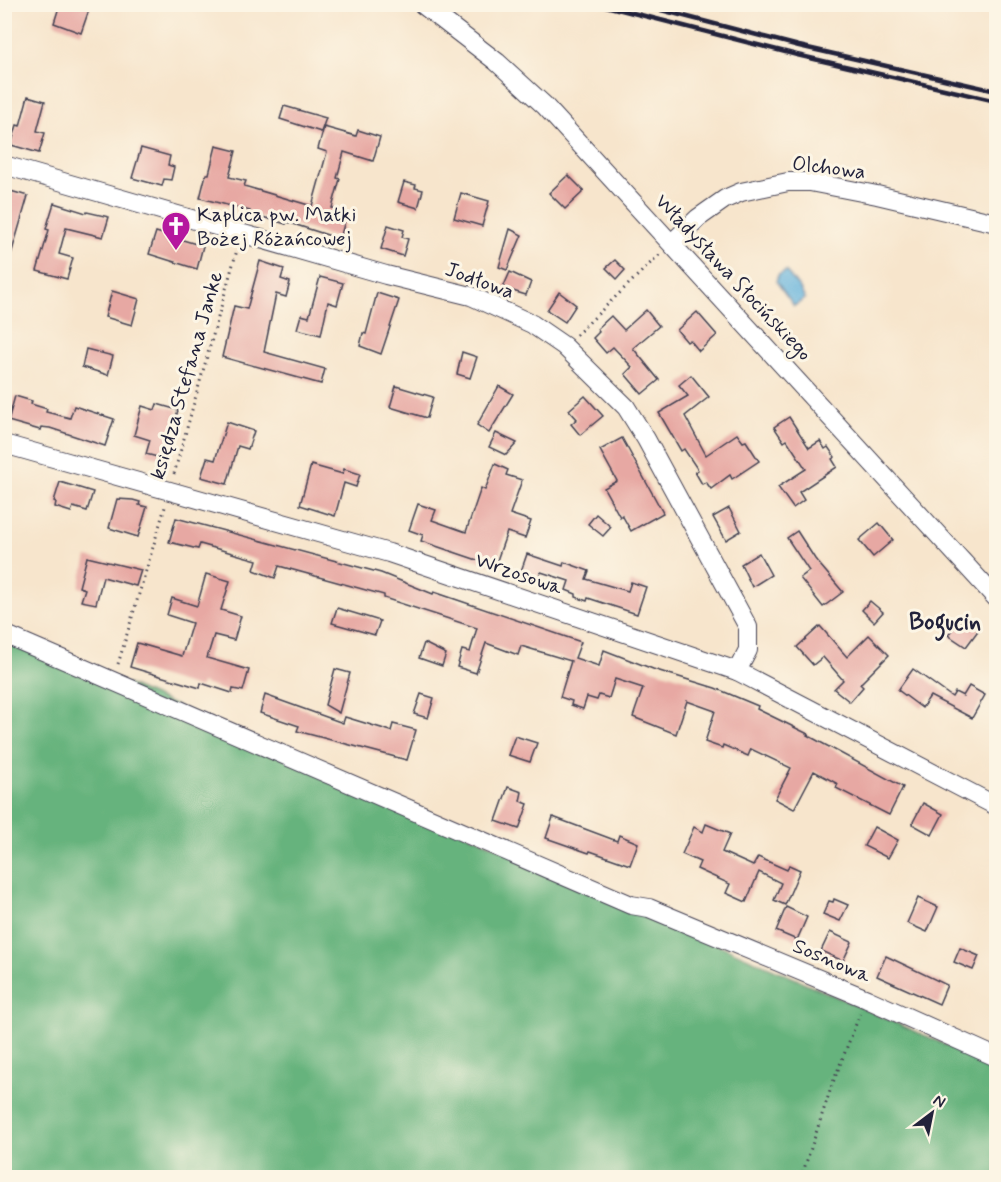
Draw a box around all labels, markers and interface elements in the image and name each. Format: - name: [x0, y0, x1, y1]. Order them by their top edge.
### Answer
- street label: Olchowa: [791, 150, 867, 186]
- street label: Władysława Słocińskiego: [648, 188, 818, 368]
- place label: Kaplica pw. Matki Bożej Różańcowej: [197, 201, 356, 253]
- church icon: Kaplica pw. Matki Bożej Różańcowej: [160, 210, 192, 252]
- street label: Jodłowa: [441, 256, 518, 306]
- street label: księdza Stefana Janke: [144, 268, 230, 483]
- street label: Wrzosowa: [471, 546, 566, 602]
- district label: Bogucin: [909, 607, 981, 641]
- street label: Sosnowa: [788, 932, 875, 990]
- north arrow: [902, 1083, 962, 1143]
- text: N: [929, 1090, 949, 1113]

